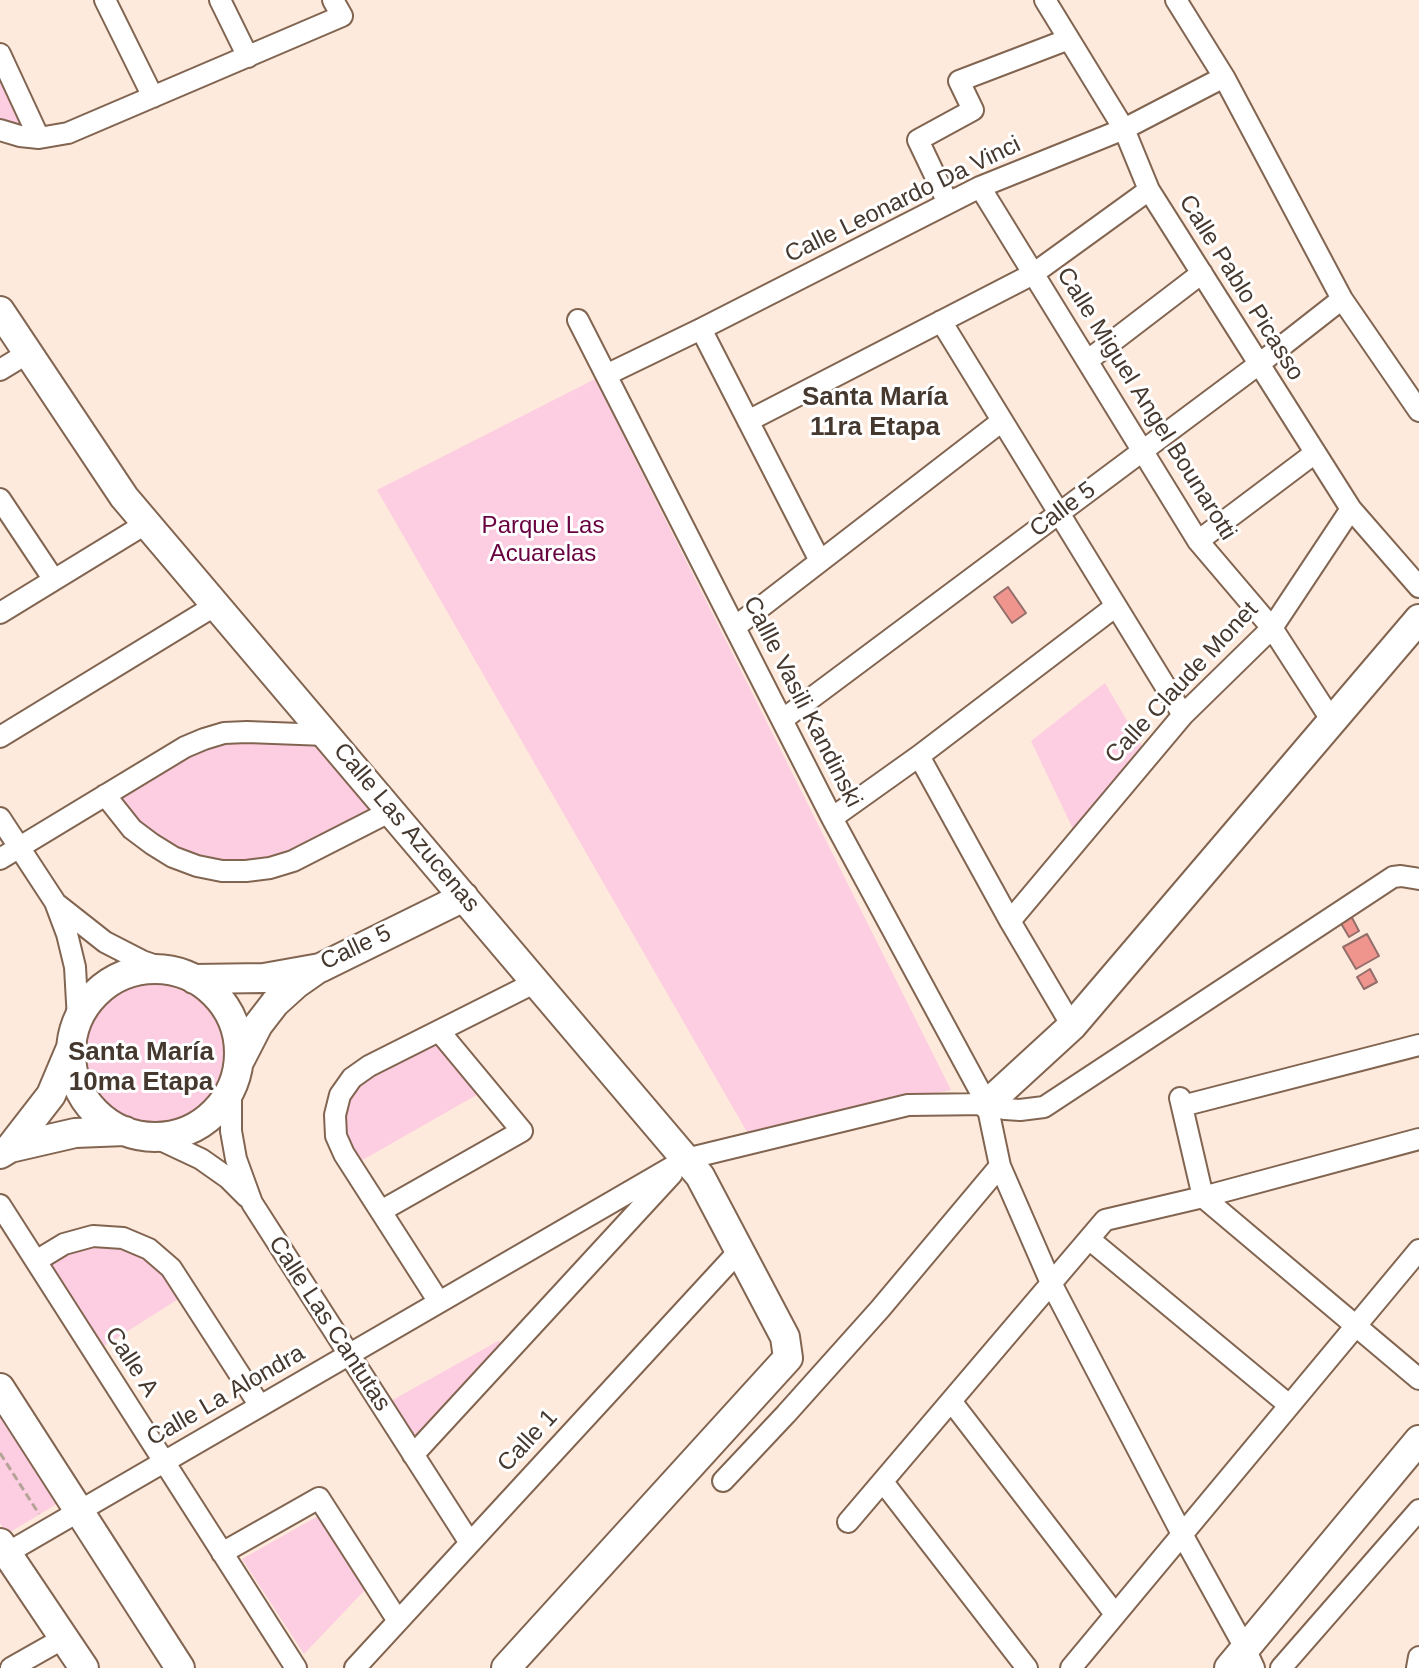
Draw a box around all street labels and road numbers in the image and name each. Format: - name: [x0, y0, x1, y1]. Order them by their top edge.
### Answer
- street label: Calle Leonardo Da Vinci: [781, 130, 1025, 270]
- street label: Calle Pablo Picasso: [1172, 190, 1310, 386]
- street label: Calle Miguel Angel Bounarotti: [1050, 262, 1242, 546]
- street label: Calle 5: [1025, 476, 1101, 544]
- street label: Callle Vasili Kandinski: [736, 592, 868, 812]
- street label: Calle Claude Monet: [1100, 596, 1264, 770]
- street label: Calle Las Azucenas: [327, 737, 485, 919]
- street label: Calle 5: [316, 919, 396, 977]
- street label: Calle Las Cantutas: [262, 1231, 396, 1417]
- street label: Calle A: [98, 1322, 164, 1402]
- street label: Calle La Alondra: [142, 1339, 310, 1453]
- street label: Calle 1: [492, 1404, 564, 1478]

